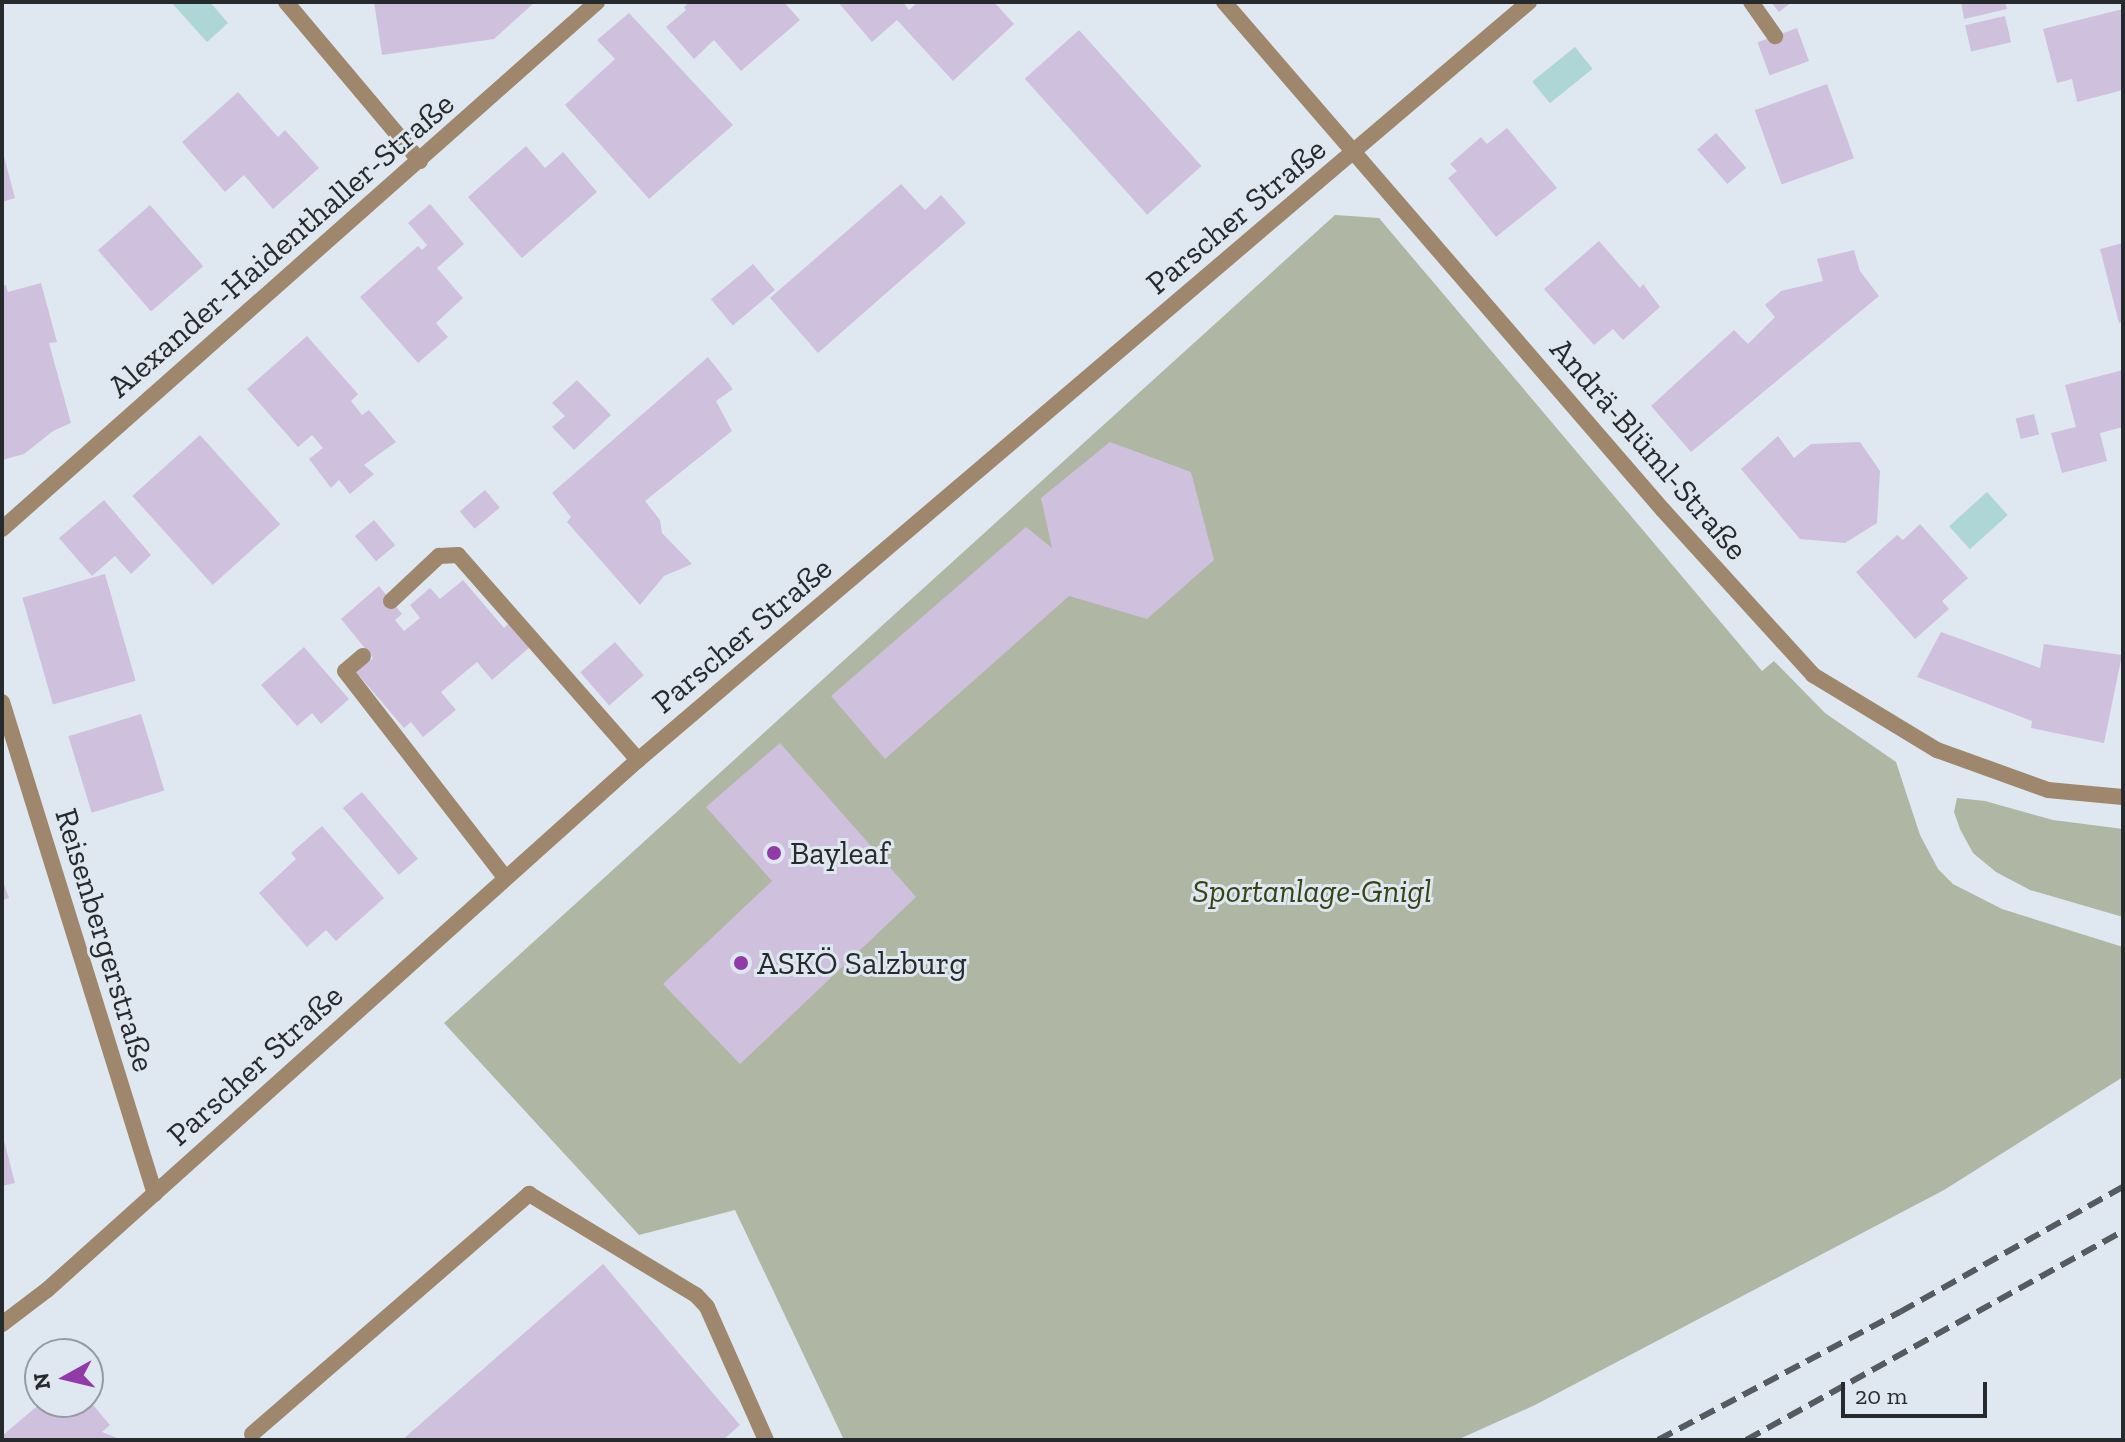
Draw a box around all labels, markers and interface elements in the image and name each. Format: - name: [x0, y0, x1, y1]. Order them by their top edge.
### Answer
- street label: Alexander-Haidenthaller-Straße: [100, 84, 462, 406]
- street label: Parscher Straße: [1138, 130, 1334, 302]
- street label: Andrä-Blüml-Straße: [1542, 330, 1756, 568]
- street label: Parscher Straße: [644, 549, 840, 721]
- street label: Reisenbergerstraße: [47, 804, 163, 1076]
- place label: Bayleaf: [790, 834, 889, 872]
- marker: Bayleaf: [765, 844, 783, 862]
- park label: Sportanlage-Gnigl: [1192, 872, 1432, 910]
- place label: ASKÖ Salzburg: [757, 944, 967, 982]
- marker: ASKÖ Salzburg: [732, 954, 750, 972]
- street label: Parscher Straße: [159, 976, 351, 1154]
- north arrow: [24, 1338, 104, 1418]
- scale bar: [1845, 1366, 1991, 1416]
- text: N: [27, 1371, 56, 1391]
- text: 20 m: [1855, 1381, 1907, 1410]

